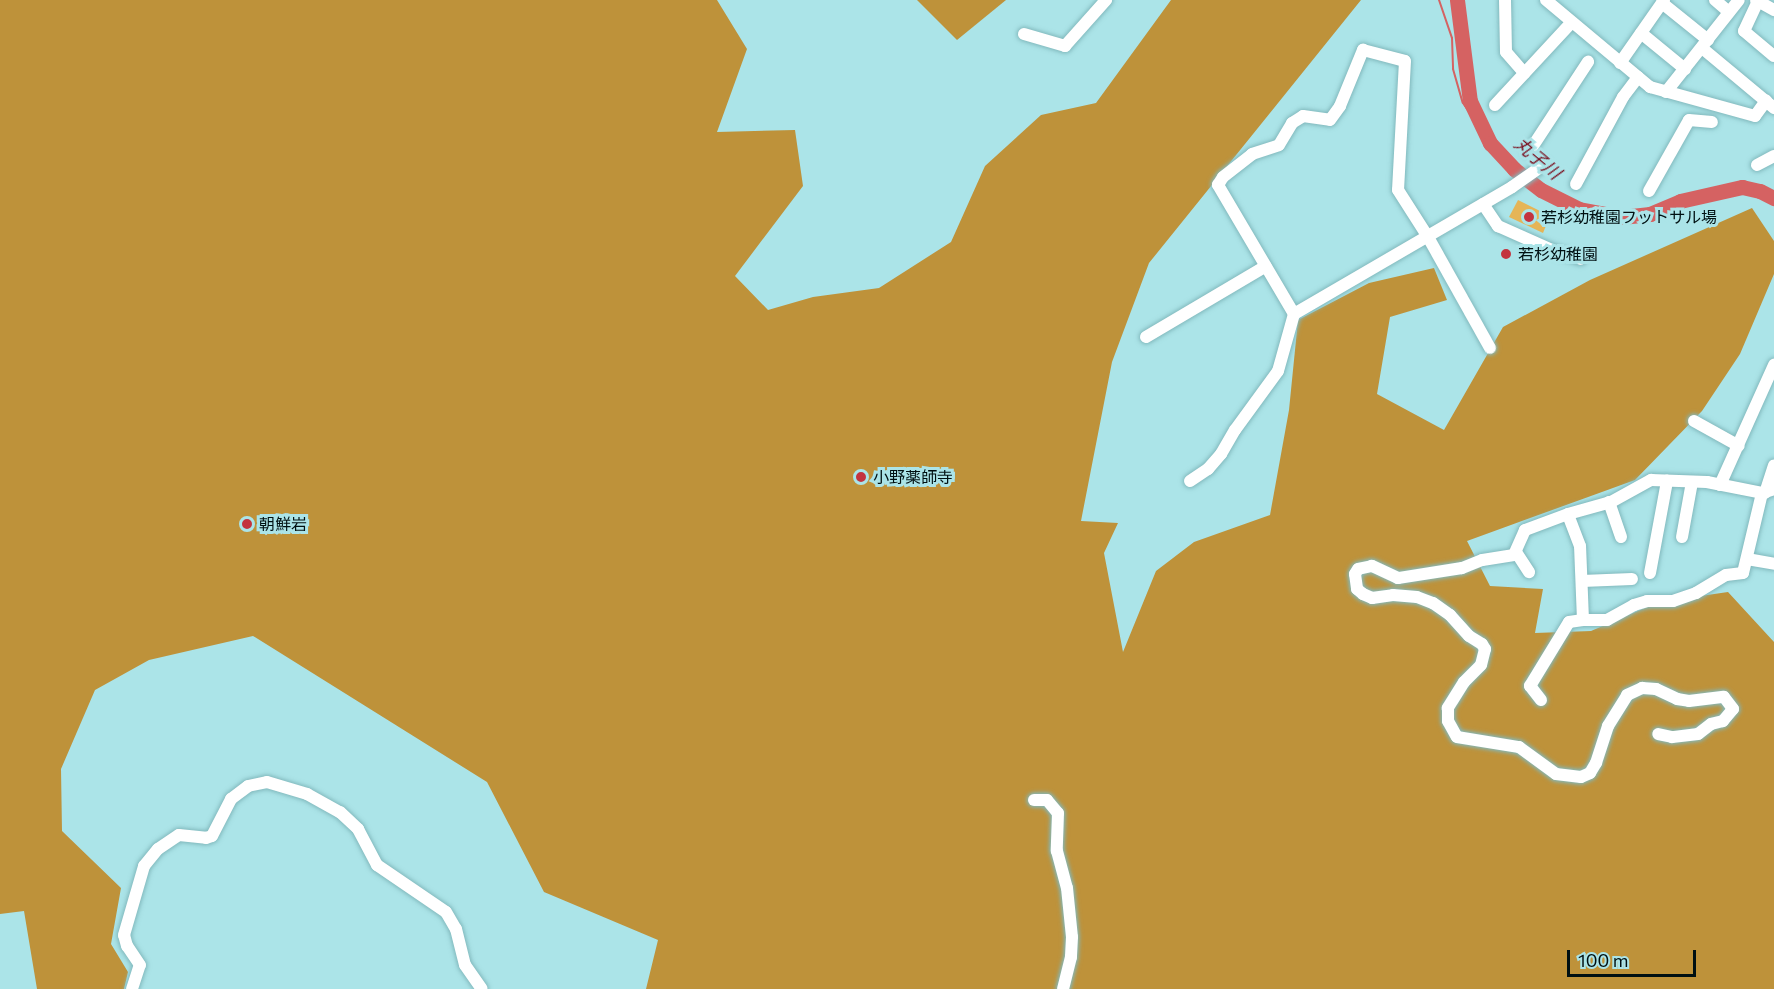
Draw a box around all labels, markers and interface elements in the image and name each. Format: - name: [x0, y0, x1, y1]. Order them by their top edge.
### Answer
- water label: 丸子川: [1510, 132, 1566, 184]
- place label: 若杉幼稚園フットサル場: [1541, 207, 1717, 227]
- marker: 若杉幼稚園フットサル場: [1522, 210, 1536, 224]
- place label: 若杉幼稚園: [1518, 244, 1598, 264]
- marker: 若杉幼稚園: [1499, 247, 1513, 261]
- place label: 小野薬師寺: [873, 467, 953, 487]
- marker: 小野薬師寺: [854, 470, 868, 484]
- place label: 朝鮮岩: [259, 514, 307, 534]
- marker: 朝鮮岩: [240, 517, 254, 531]
- scale bar: [1570, 938, 1699, 976]
- text: 100 m: [1578, 949, 1628, 971]

